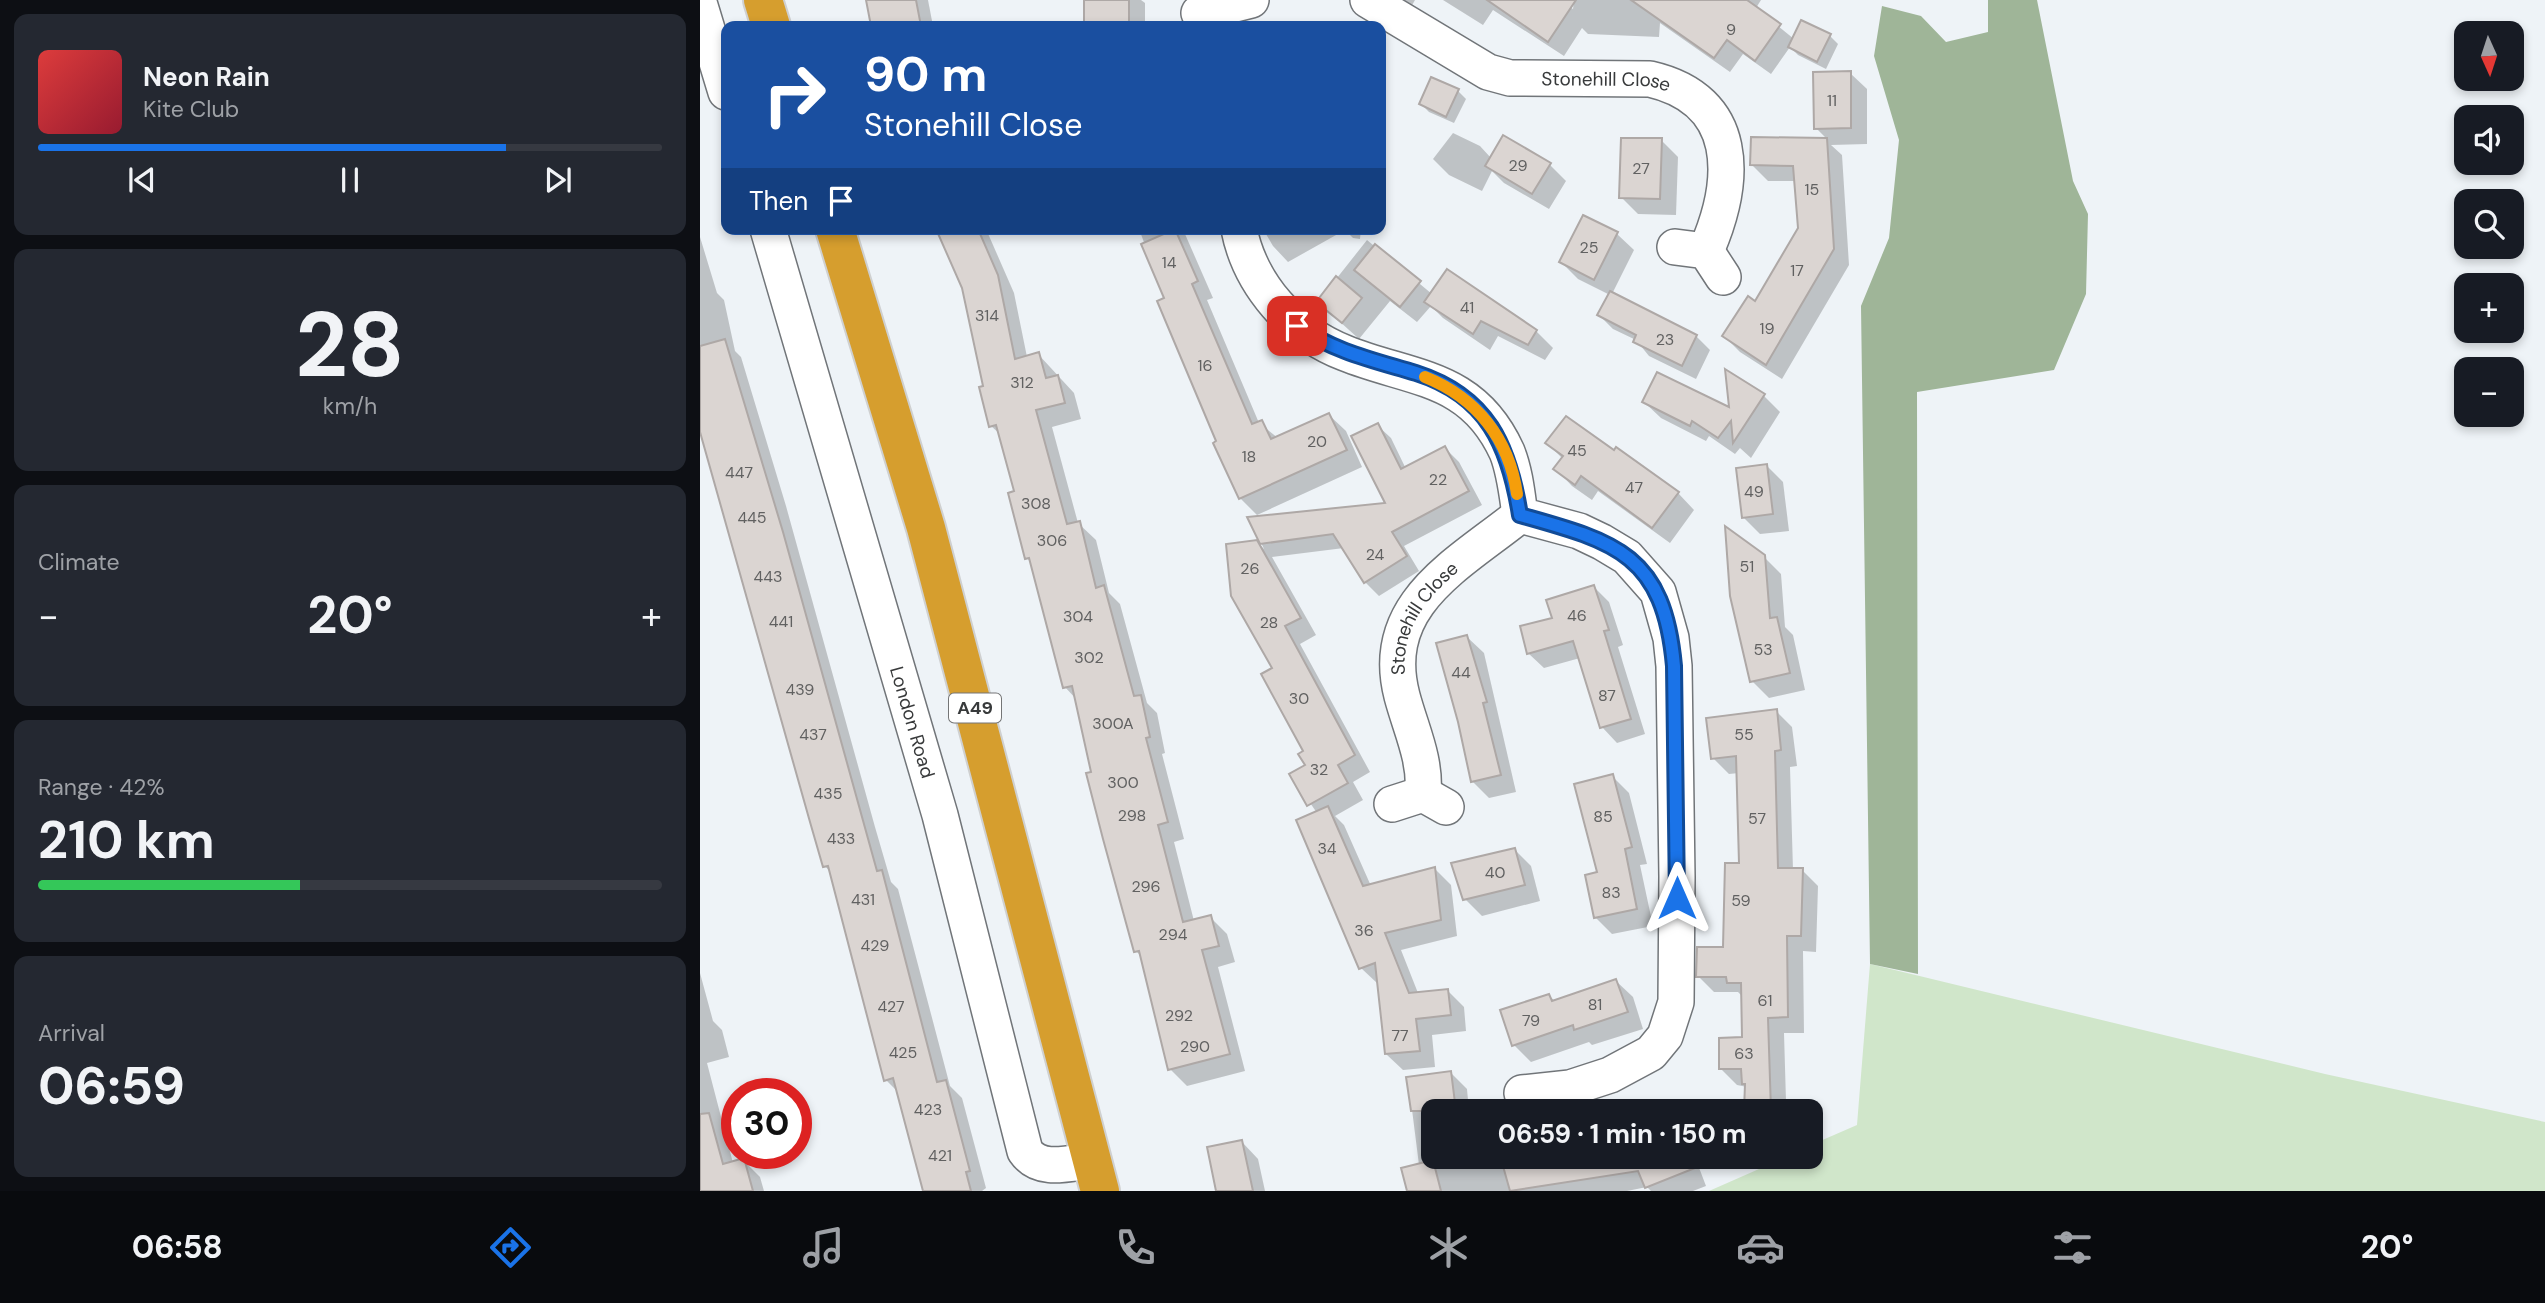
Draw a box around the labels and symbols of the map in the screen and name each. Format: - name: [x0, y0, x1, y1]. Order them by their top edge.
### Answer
- house number: 9: [1726, 19, 1736, 40]
- north arrow: [2454, 21, 2524, 91]
- street label: Stonehill Close: [1541, 66, 1674, 97]
- house number: 11: [1827, 90, 1837, 111]
- house number: 29: [1508, 155, 1528, 176]
- house number: 27: [1632, 158, 1650, 179]
- house number: 15: [1805, 179, 1819, 200]
- house number: 25: [1580, 237, 1598, 258]
- house number: 14: [1162, 252, 1177, 273]
- house number: 17: [1790, 260, 1804, 281]
- pin: [1267, 296, 1327, 356]
- house number: 41: [1460, 297, 1474, 318]
- house number: 314: [975, 305, 999, 326]
- house number: 19: [1759, 318, 1775, 339]
- house number: 23: [1656, 329, 1674, 350]
- house number: 16: [1197, 355, 1213, 376]
- house number: 312: [1010, 372, 1034, 393]
- house number: 20: [1307, 431, 1327, 452]
- house number: 45: [1567, 440, 1587, 461]
- house number: 18: [1242, 446, 1256, 467]
- house number: 447: [725, 462, 753, 483]
- house number: 22: [1429, 469, 1447, 490]
- house number: 47: [1625, 477, 1643, 498]
- house number: 49: [1744, 481, 1764, 502]
- house number: 308: [1021, 493, 1051, 514]
- house number: 445: [737, 507, 767, 528]
- house number: 306: [1037, 530, 1067, 551]
- house number: 24: [1366, 544, 1385, 565]
- street label: Stonehill Close: [1385, 555, 1463, 676]
- house number: 51: [1740, 556, 1754, 577]
- house number: 26: [1240, 558, 1260, 579]
- house number: 443: [754, 566, 782, 587]
- house number: 46: [1567, 605, 1587, 626]
- house number: 304: [1063, 606, 1093, 627]
- house number: 441: [769, 611, 793, 632]
- house number: 28: [1260, 612, 1278, 633]
- house number: 53: [1753, 639, 1773, 660]
- house number: 302: [1074, 647, 1104, 668]
- house number: 44: [1451, 662, 1471, 683]
- street label: London Road: [885, 663, 941, 781]
- house number: 439: [786, 679, 814, 700]
- house number: 87: [1598, 685, 1616, 706]
- house number: 30: [1289, 688, 1309, 709]
- road number: A49: [949, 694, 1001, 722]
- house number: 300A: [1092, 713, 1134, 734]
- house number: 437: [799, 724, 827, 745]
- house number: 55: [1734, 724, 1754, 745]
- house number: 32: [1310, 759, 1328, 780]
- house number: 300: [1107, 772, 1139, 793]
- house number: 435: [814, 783, 842, 804]
- house number: 298: [1118, 805, 1146, 826]
- house number: 85: [1593, 806, 1613, 827]
- house number: 57: [1748, 808, 1766, 829]
- house number: 433: [827, 828, 855, 849]
- house number: 34: [1317, 838, 1337, 859]
- position arrow: [1640, 861, 1714, 935]
- house number: 40: [1485, 862, 1505, 883]
- house number: 296: [1131, 876, 1161, 897]
- house number: 83: [1601, 882, 1621, 903]
- house number: 431: [851, 889, 875, 910]
- house number: 59: [1731, 890, 1751, 911]
- house number: 36: [1354, 920, 1374, 941]
- house number: 294: [1159, 924, 1188, 945]
- house number: 429: [861, 935, 889, 956]
- house number: 61: [1757, 990, 1773, 1011]
- house number: 81: [1588, 994, 1602, 1015]
- house number: 427: [877, 996, 905, 1017]
- house number: 292: [1165, 1005, 1193, 1026]
- house number: 79: [1522, 1010, 1540, 1031]
- house number: 77: [1391, 1025, 1409, 1046]
- house number: 290: [1180, 1036, 1210, 1057]
- house number: 425: [889, 1042, 917, 1063]
- house number: 63: [1734, 1043, 1754, 1064]
- speed limit sign: 30: [721, 1078, 812, 1169]
- house number: 423: [914, 1099, 942, 1120]
- house number: 421: [928, 1145, 952, 1166]

